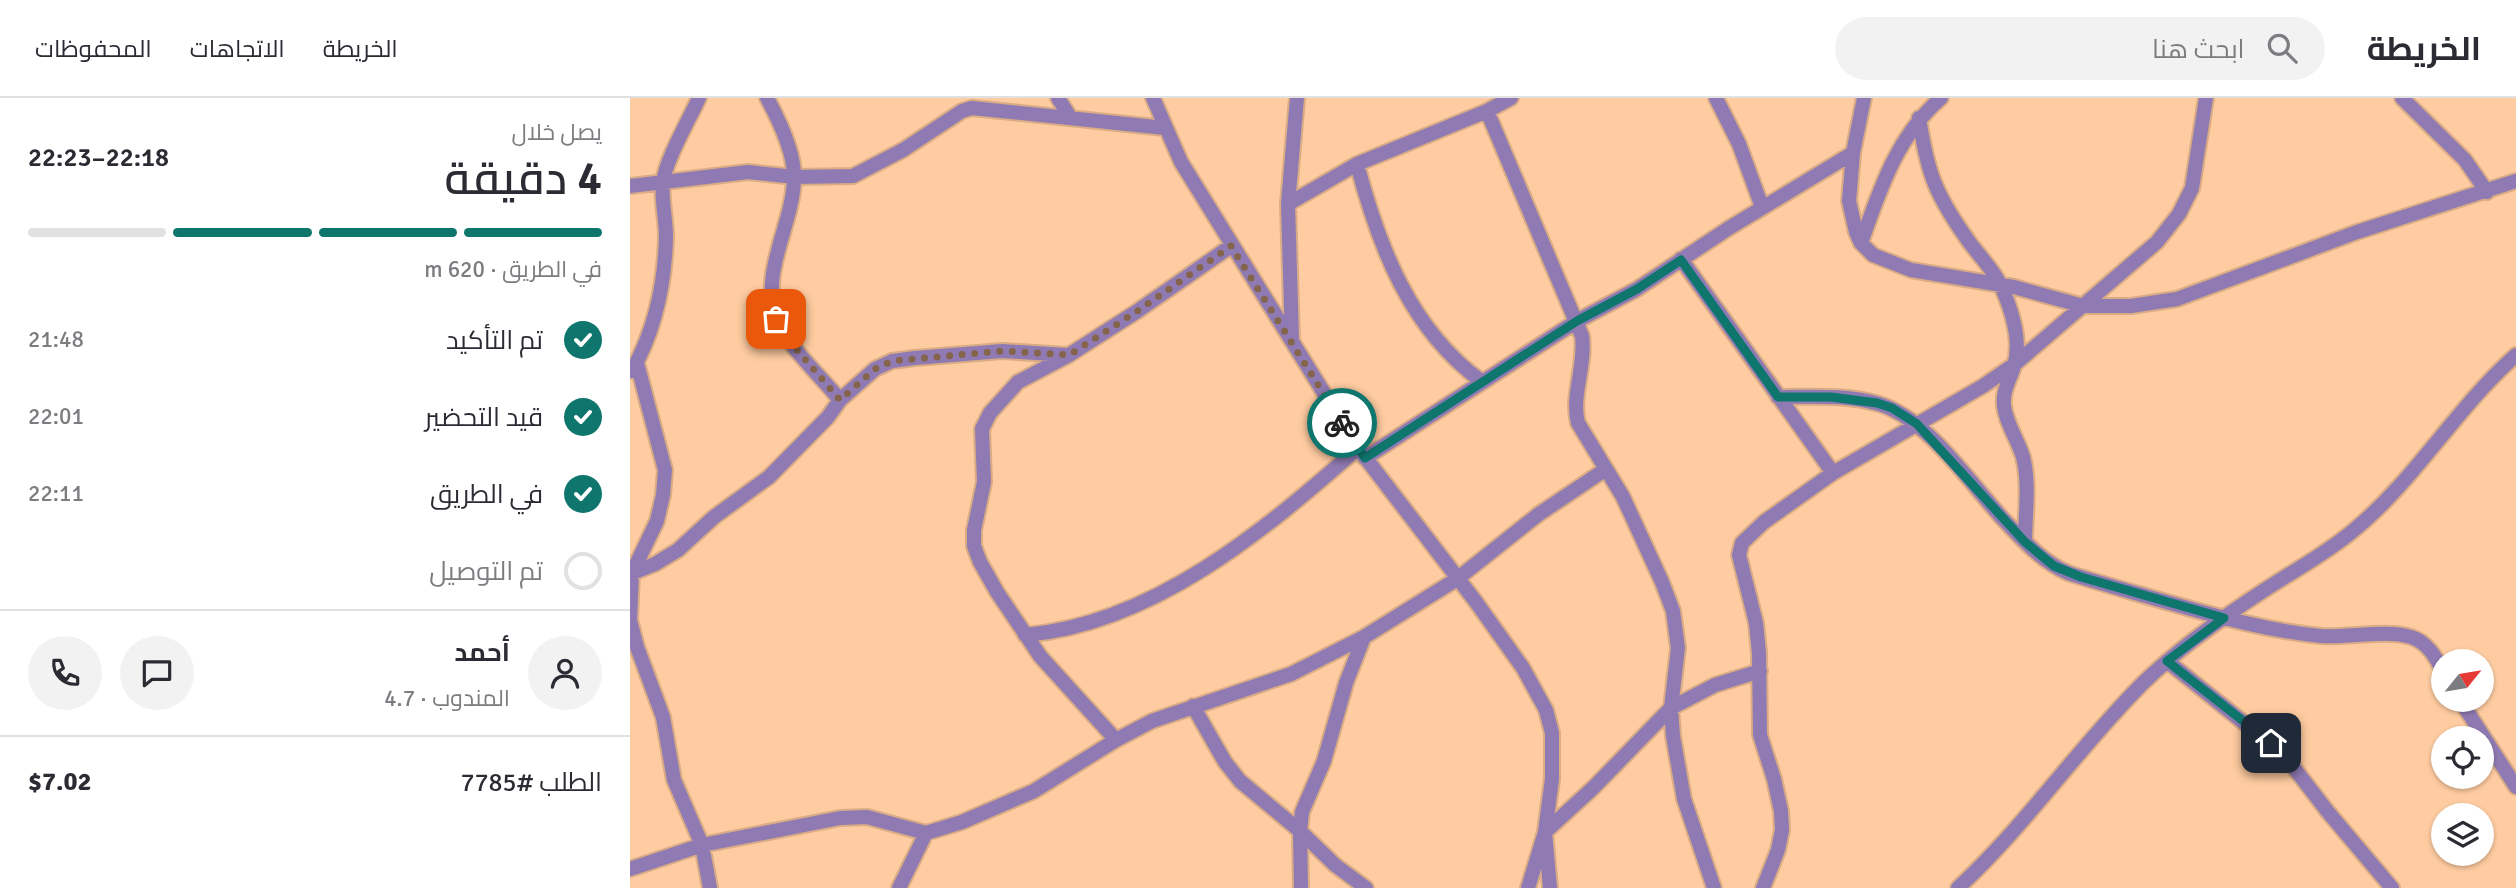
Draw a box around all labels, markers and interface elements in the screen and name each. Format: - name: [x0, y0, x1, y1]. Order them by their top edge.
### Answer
- search box: [1835, 17, 2325, 80]
- icon: search: [2263, 29, 2301, 67]
- text: الخريطة: [2367, 29, 2481, 70]
- text: المحفوظات: [35, 34, 152, 64]
- text: الاتجاهات: [190, 34, 285, 64]
- text: الخريطة: [323, 34, 398, 64]
- text: ابحث هنا: [2152, 34, 2245, 66]
- text: يصل خلال: [512, 118, 602, 147]
- text: 22:18–22:23: [28, 142, 169, 174]
- text: 4 دقيقة: [445, 151, 602, 207]
- text: في الطريق · 620 m: [424, 255, 602, 284]
- pin: [746, 289, 806, 349]
- icon: bag: [757, 300, 795, 338]
- icon: check: [564, 321, 602, 359]
- text: 21:48: [28, 325, 84, 354]
- text: تم التأكيد: [446, 325, 543, 357]
- courier: [1307, 388, 1377, 458]
- icon: check: [564, 398, 602, 436]
- text: 22:01: [28, 402, 84, 431]
- text: قيد التحضير: [425, 402, 543, 434]
- icon: bike: [1323, 404, 1361, 442]
- icon: check: [564, 475, 602, 513]
- text: 22:11: [28, 479, 84, 508]
- text: في الطريق: [430, 479, 543, 511]
- text: تم التوصيل: [429, 556, 543, 588]
- button: phone: [28, 636, 102, 710]
- button: chat: [120, 636, 194, 710]
- button: person: [528, 636, 602, 710]
- text: أحمد: [454, 637, 510, 669]
- north arrow: [2431, 649, 2494, 712]
- map controls: [2431, 649, 2494, 866]
- text: المندوب · 4.7: [384, 684, 510, 713]
- pin: [2241, 713, 2301, 773]
- icon: home: [2252, 724, 2290, 762]
- button: locate: [2431, 726, 2494, 789]
- text: $7.02: [28, 766, 92, 798]
- text: الطلب #7785: [460, 767, 602, 799]
- button: layers: [2431, 803, 2494, 866]

